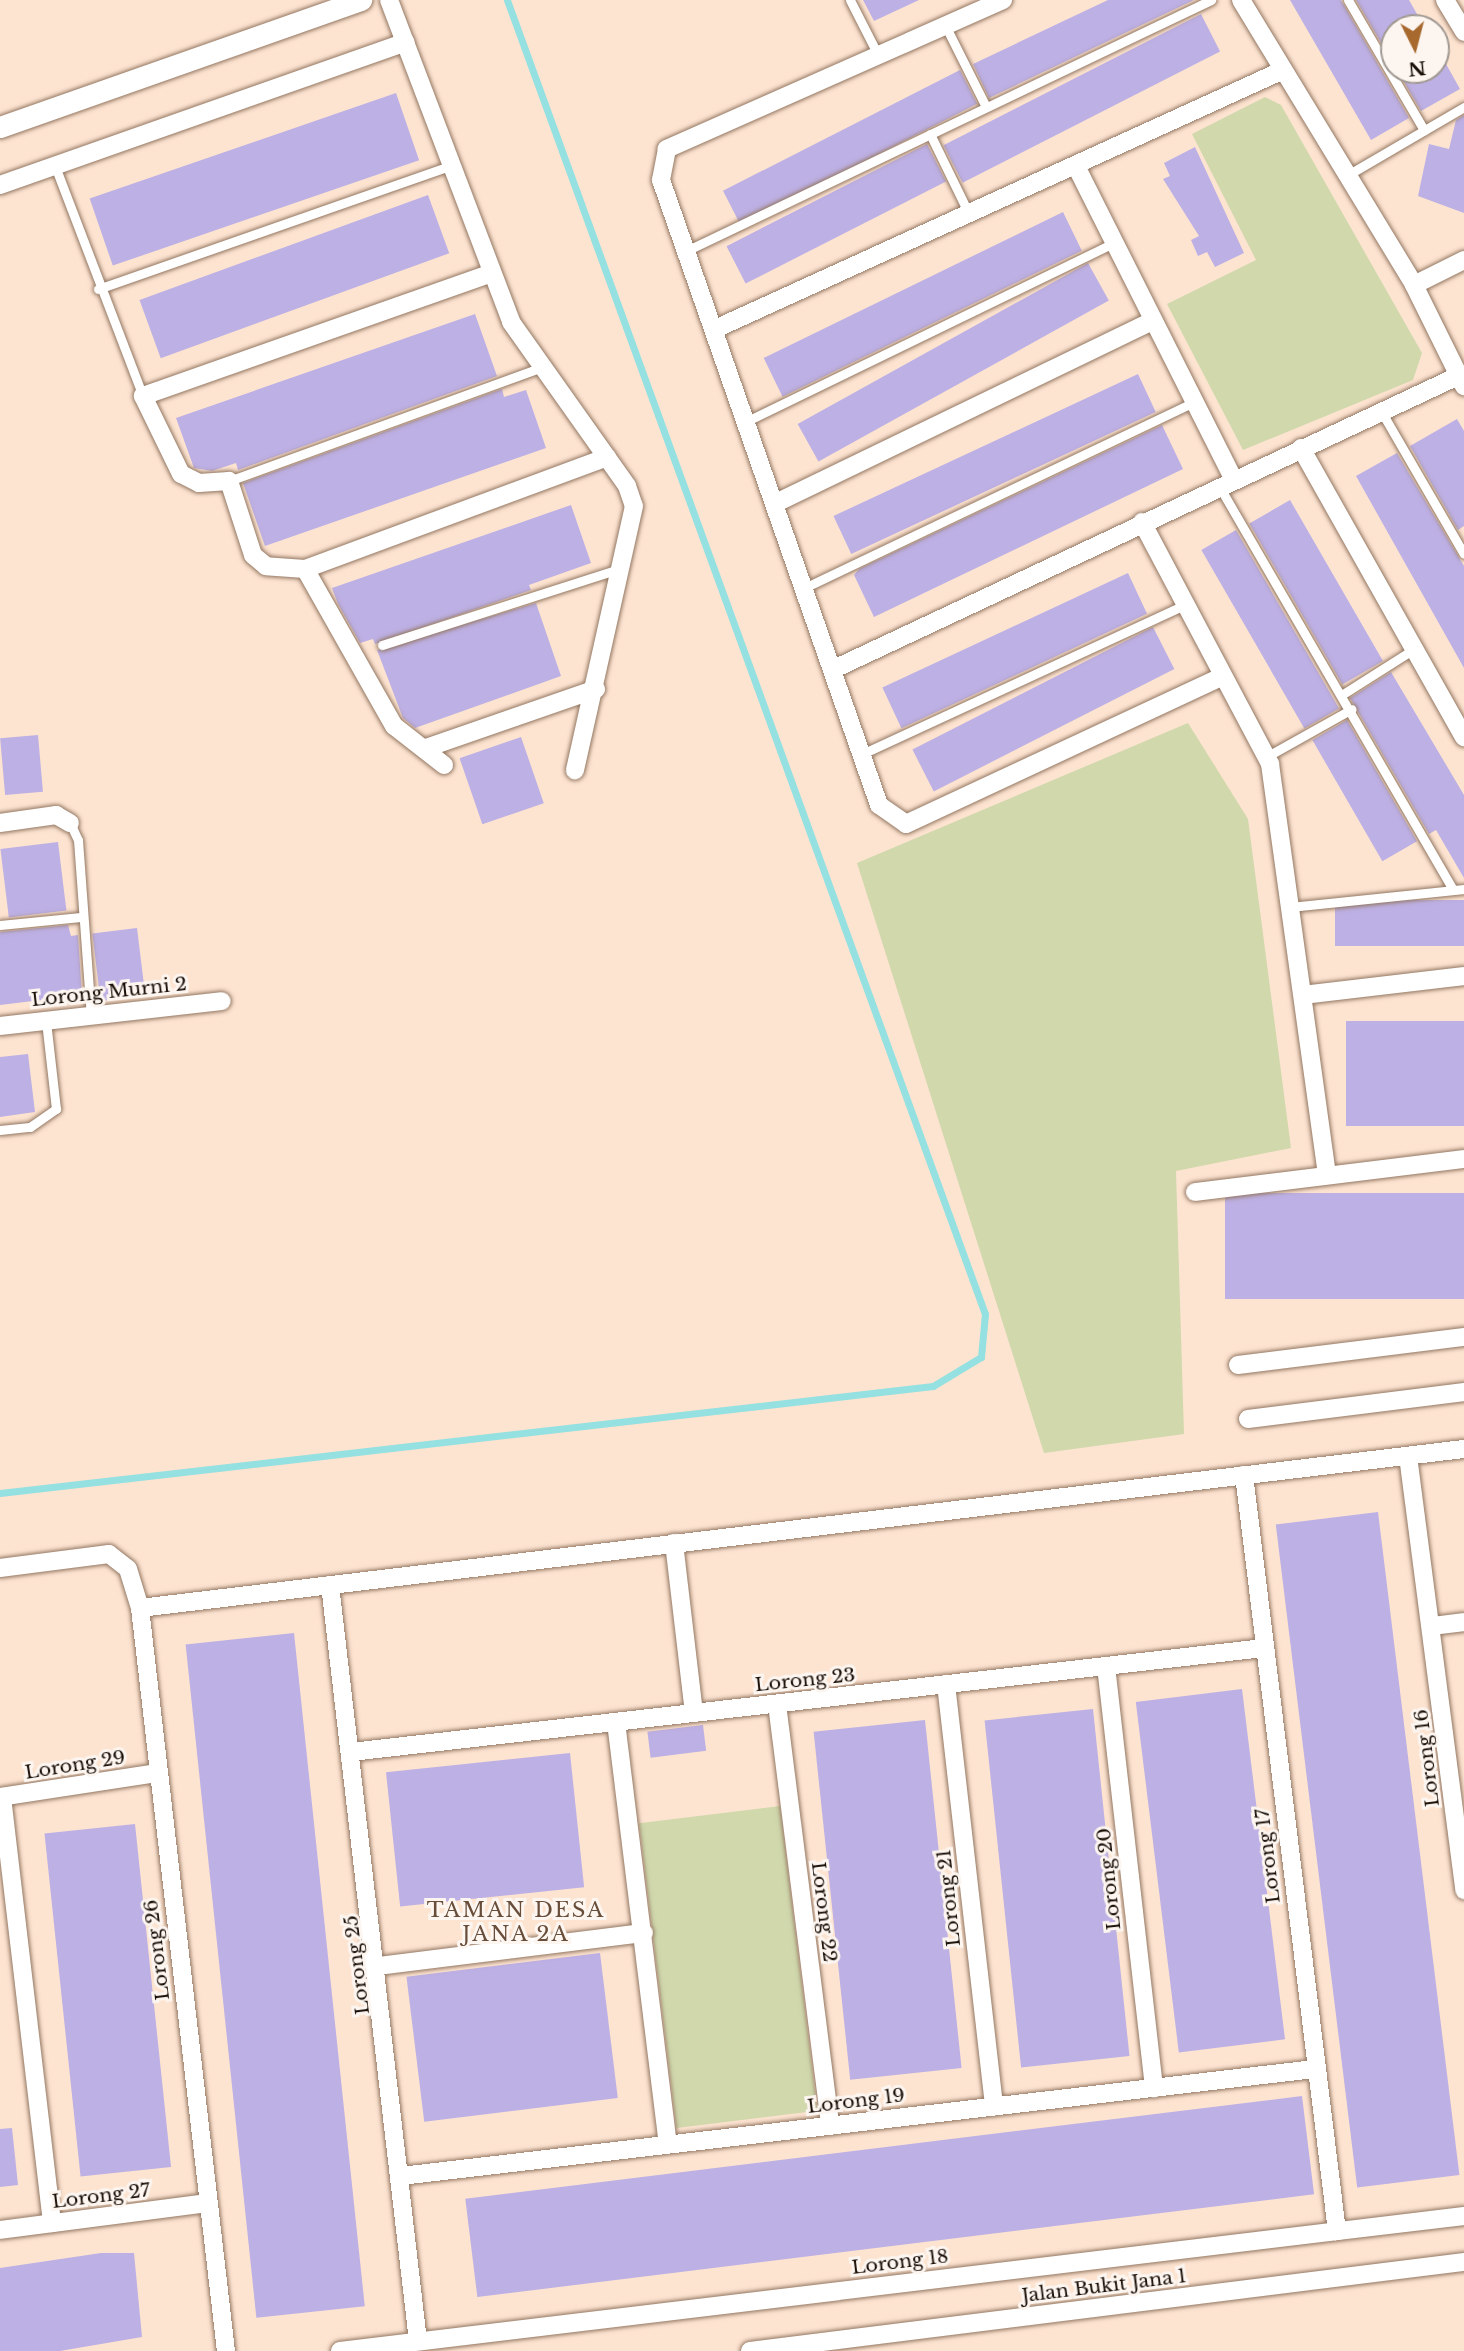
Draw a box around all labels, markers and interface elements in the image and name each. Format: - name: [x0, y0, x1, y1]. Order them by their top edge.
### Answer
- north arrow: [1380, 14, 1450, 84]
- text: N: [1407, 56, 1427, 81]
- street label: Lorong Murni 2: [30, 972, 188, 1012]
- street label: Lorong 23: [754, 1663, 856, 1697]
- street label: Lorong 16: [1410, 1708, 1444, 1808]
- street label: Lorong 29: [23, 1746, 127, 1784]
- street label: Lorong 17: [1251, 1807, 1285, 1905]
- street label: Lorong 20: [1092, 1827, 1126, 1931]
- street label: Lorong 21: [933, 1848, 965, 1948]
- street label: Lorong 22: [807, 1861, 841, 1963]
- district label: TAMAN DESA JANA 2A: [428, 1897, 604, 1947]
- street label: Lorong 26: [140, 1898, 174, 2002]
- street label: Lorong 25: [340, 1914, 374, 2016]
- street label: Lorong 19: [806, 2084, 906, 2118]
- street label: Lorong 27: [51, 2179, 151, 2213]
- street label: Lorong 18: [850, 2245, 950, 2279]
- street label: Jalan Bukit Jana 1: [1020, 2265, 1188, 2307]

